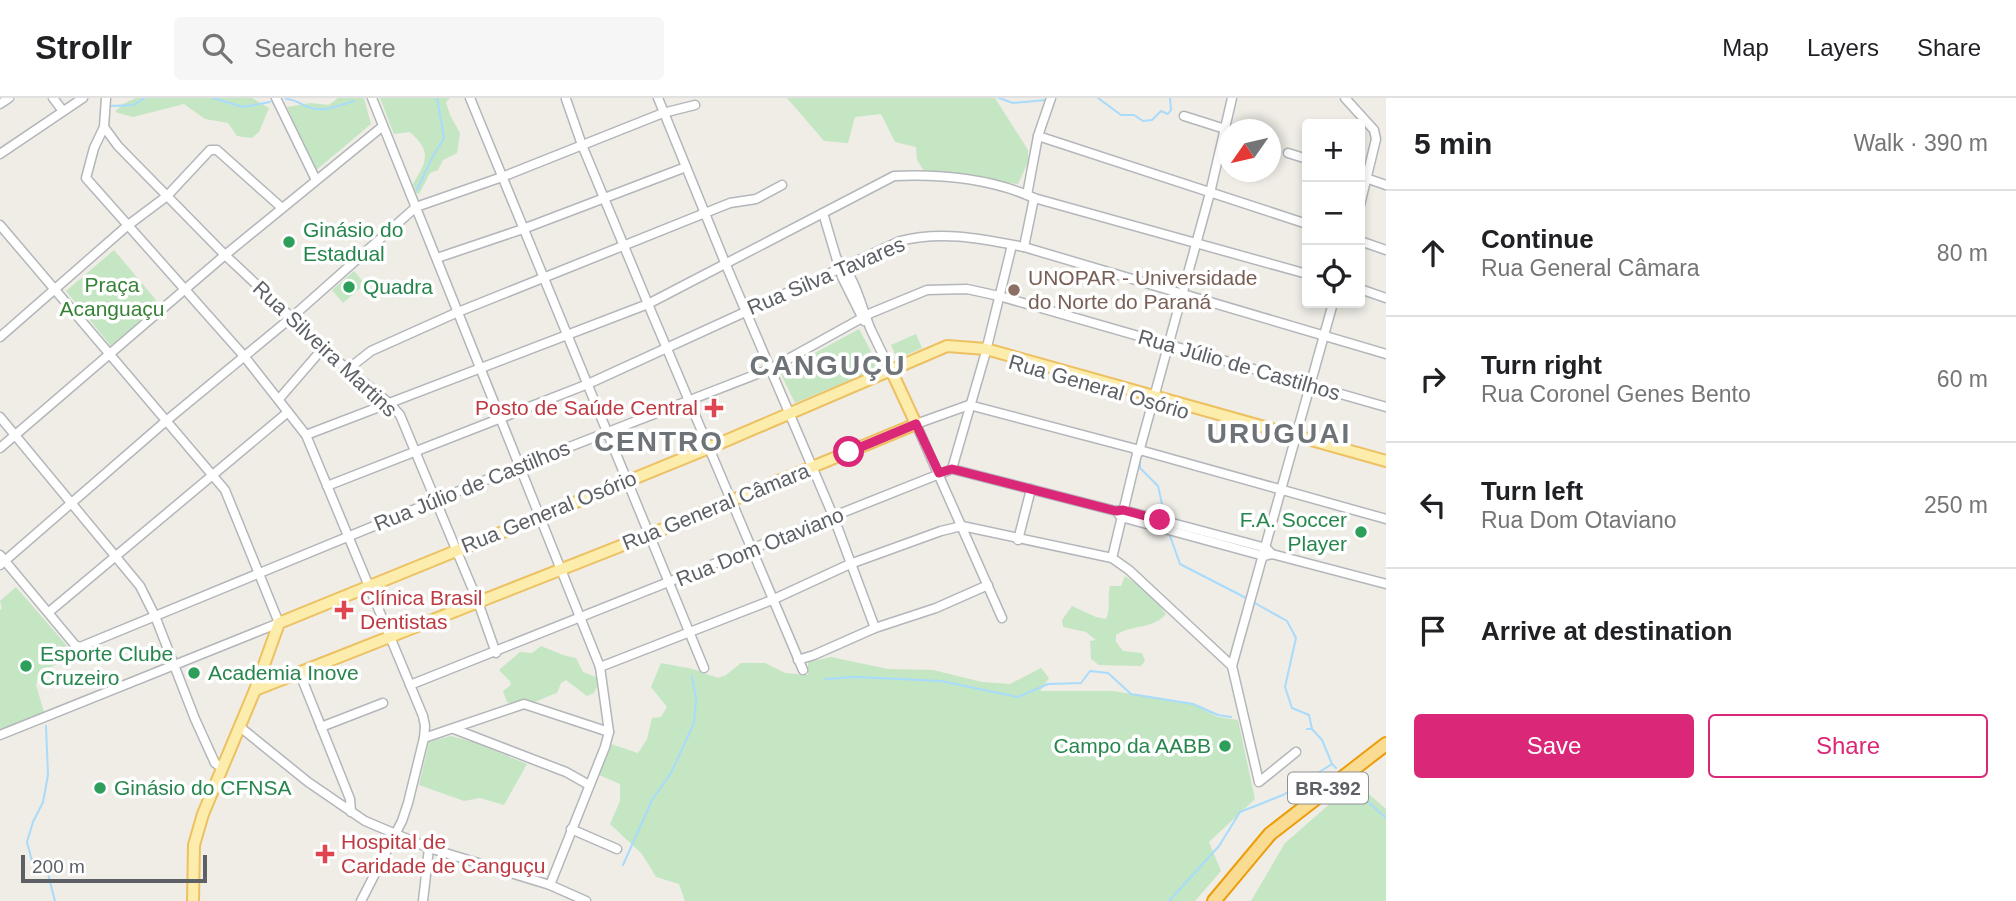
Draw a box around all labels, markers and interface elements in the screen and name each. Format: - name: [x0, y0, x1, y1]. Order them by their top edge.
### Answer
- search box: [174, 17, 664, 80]
- text: Strollr: [35, 29, 132, 66]
- icon: search: [198, 29, 236, 67]
- text: Search here: [254, 33, 396, 63]
- text: Map: [1722, 34, 1769, 61]
- text: Layers: [1807, 34, 1879, 61]
- text: Share: [1917, 34, 1981, 61]
- north arrow: [1218, 119, 1281, 182]
- map controls: [1302, 119, 1365, 308]
- button: +: [1302, 119, 1365, 182]
- text: 5 min: [1414, 127, 1492, 160]
- text: Walk · 390 m: [1853, 130, 1988, 156]
- button: −: [1302, 182, 1365, 245]
- place label: Ginásio do Estadual: [303, 218, 403, 265]
- text: Continue: [1481, 224, 1594, 254]
- street label: Rua Silva Tavares: [744, 232, 908, 319]
- marker: Ginásio do Estadual: [281, 234, 297, 250]
- icon: ahead: [1414, 234, 1452, 272]
- text: 80 m: [1937, 240, 1988, 266]
- button: locate: [1302, 245, 1365, 308]
- text: Rua General Câmara: [1481, 255, 1700, 281]
- place label: UNOPAR - Universidade do Norte do Paraná: [1028, 266, 1258, 313]
- park label: Praça Acanguaçu: [59, 273, 165, 320]
- place label: Quadra: [363, 275, 433, 298]
- street label: Rua Silveira Martins: [249, 276, 402, 421]
- marker: Quadra: [341, 279, 357, 295]
- marker: UNOPAR - Universidade do Norte do Paraná: [1006, 282, 1022, 298]
- street label: Rua Júlio de Castilhos: [1136, 325, 1343, 404]
- district label: CANGUÇU: [749, 350, 907, 381]
- street label: Rua General Osório: [1006, 350, 1192, 423]
- text: Turn right: [1481, 350, 1602, 380]
- icon: right: [1414, 360, 1452, 398]
- text: 60 m: [1937, 366, 1988, 392]
- text: Rua Coronel Genes Bento: [1481, 381, 1751, 407]
- place label: Posto de Saúde Central: [475, 396, 698, 419]
- marker: Posto de Saúde Central: [704, 398, 724, 418]
- district label: URUGUAI: [1207, 418, 1351, 449]
- district label: CENTRO: [594, 426, 724, 457]
- street label: Rua Júlio de Castilhos: [371, 436, 573, 535]
- route start: [833, 436, 864, 467]
- street label: Rua General Câmara: [619, 458, 813, 555]
- street label: Rua General Osório: [458, 466, 640, 557]
- text: Turn left: [1481, 476, 1583, 506]
- icon: left: [1414, 486, 1452, 524]
- text: 250 m: [1924, 492, 1988, 518]
- street label: Rua Dom Otaviano: [673, 502, 847, 591]
- route end: [1144, 504, 1175, 535]
- text: Rua Dom Otaviano: [1481, 507, 1677, 533]
- place label: F.A. Soccer Player: [1240, 508, 1347, 555]
- marker: F.A. Soccer Player: [1353, 524, 1369, 540]
- place label: Clínica Brasil Dentistas: [360, 586, 483, 633]
- marker: Clínica Brasil Dentistas: [334, 600, 354, 620]
- icon: arrive: [1414, 612, 1452, 650]
- text: Arrive at destination: [1481, 616, 1732, 646]
- place label: Esporte Clube Cruzeiro: [40, 642, 173, 689]
- marker: Esporte Clube Cruzeiro: [18, 658, 34, 674]
- place label: Academia Inove: [208, 661, 359, 684]
- marker: Academia Inove: [186, 665, 202, 681]
- button: Save: [1414, 714, 1694, 778]
- button: Share: [1708, 714, 1988, 778]
- place label: Campo da AABB: [1053, 734, 1211, 757]
- marker: Campo da AABB: [1217, 738, 1233, 754]
- road number: BR-392: [1288, 772, 1368, 804]
- place label: Ginásio do CFNSA: [114, 776, 291, 799]
- marker: Ginásio do CFNSA: [92, 780, 108, 796]
- place label: Hospital de Caridade de Canguçu: [341, 830, 545, 877]
- marker: Hospital de Caridade de Canguçu: [315, 844, 335, 864]
- scale bar: [21, 852, 206, 884]
- text: 200 m: [32, 856, 85, 877]

